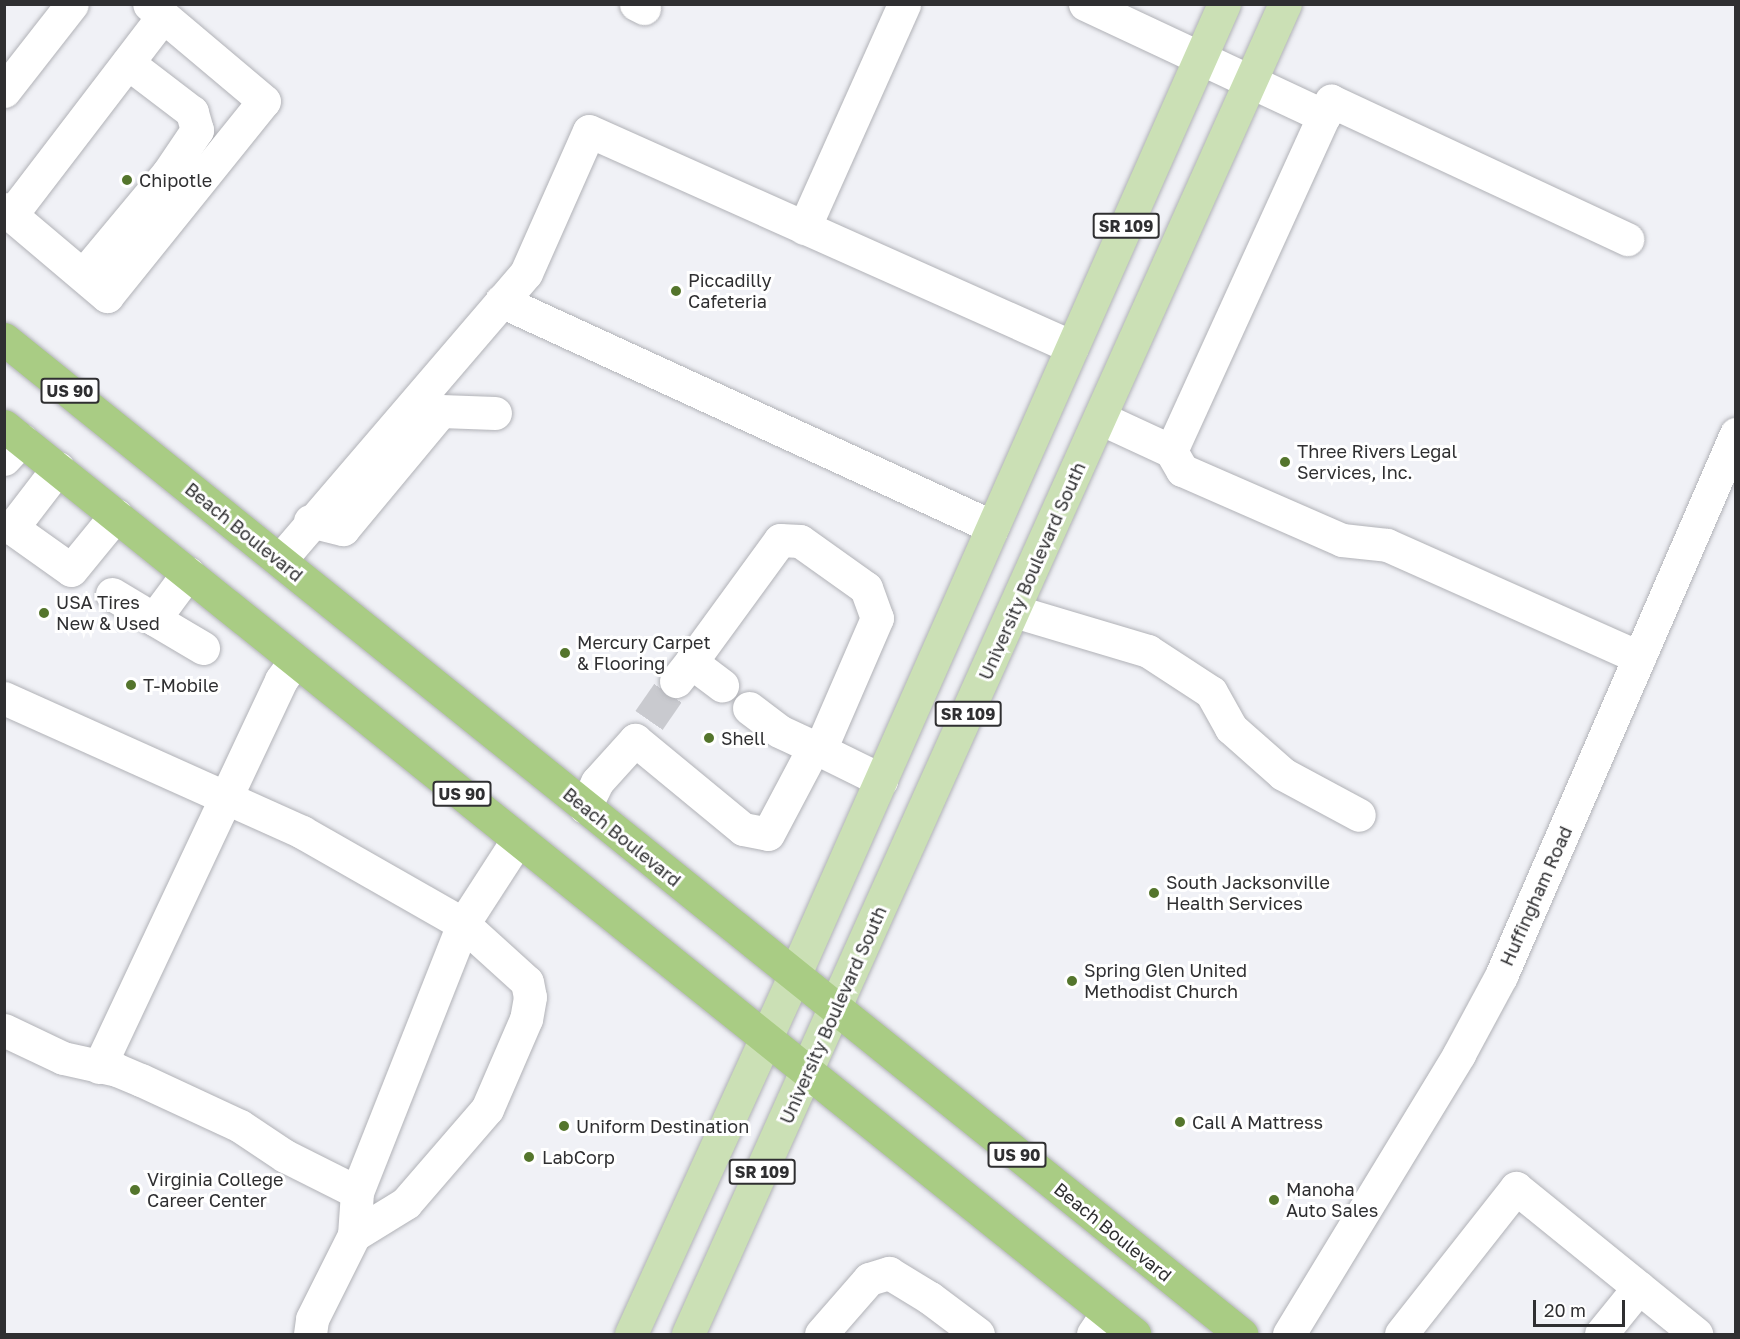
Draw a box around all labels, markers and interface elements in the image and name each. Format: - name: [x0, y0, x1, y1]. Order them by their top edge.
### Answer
- place label: Chipotle: [139, 169, 212, 191]
- marker: Chipotle: [120, 173, 134, 187]
- road number: SR 109: [1092, 213, 1160, 239]
- place label: Piccadilly Cafeteria: [688, 270, 772, 312]
- marker: Piccadilly Cafeteria: [669, 284, 683, 298]
- road number: US 90: [40, 378, 100, 404]
- place label: Three Rivers Legal Services, Inc.: [1297, 441, 1457, 484]
- marker: Three Rivers Legal Services, Inc.: [1278, 455, 1292, 469]
- street label: University Boulevard South: [974, 459, 1090, 683]
- street label: Beach Boulevard: [181, 478, 307, 586]
- place label: USA Tires New & Used: [56, 592, 160, 634]
- marker: USA Tires New & Used: [37, 606, 51, 620]
- place label: Mercury Carpet & Flooring: [577, 632, 711, 674]
- marker: Mercury Carpet & Flooring: [558, 646, 572, 660]
- place label: T-Mobile: [143, 674, 219, 696]
- marker: T-Mobile: [124, 678, 138, 692]
- road number: SR 109: [934, 701, 1002, 727]
- place label: Shell: [721, 727, 766, 749]
- marker: Shell: [702, 731, 716, 745]
- road number: US 90: [432, 781, 492, 807]
- street label: Beach Boulevard: [559, 783, 685, 891]
- street label: Huffingham Road: [1496, 823, 1576, 969]
- place label: South Jacksonville Health Services: [1166, 872, 1330, 914]
- marker: South Jacksonville Health Services: [1147, 886, 1161, 900]
- street label: University Boulevard South: [775, 903, 891, 1127]
- place label: Spring Glen United Methodist Church: [1084, 960, 1247, 1002]
- marker: Spring Glen United Methodist Church: [1065, 974, 1079, 988]
- place label: Call A Mattress: [1192, 1111, 1323, 1133]
- place label: Uniform Destination: [576, 1115, 749, 1137]
- marker: Call A Mattress: [1173, 1115, 1187, 1129]
- marker: Uniform Destination: [557, 1119, 571, 1133]
- road number: US 90: [987, 1142, 1047, 1168]
- place label: LabCorp: [542, 1146, 615, 1168]
- marker: LabCorp: [520, 1148, 538, 1166]
- road number: SR 109: [728, 1159, 796, 1185]
- place label: Virginia College Career Center: [147, 1169, 284, 1212]
- street label: Beach Boulevard: [1050, 1178, 1176, 1286]
- place label: Manoha Auto Sales: [1286, 1179, 1378, 1222]
- marker: Virginia College Career Center: [128, 1183, 142, 1197]
- marker: Manoha Auto Sales: [1267, 1193, 1281, 1207]
- scale bar: [1536, 1288, 1628, 1326]
- text: 20 m: [1544, 1299, 1586, 1321]

